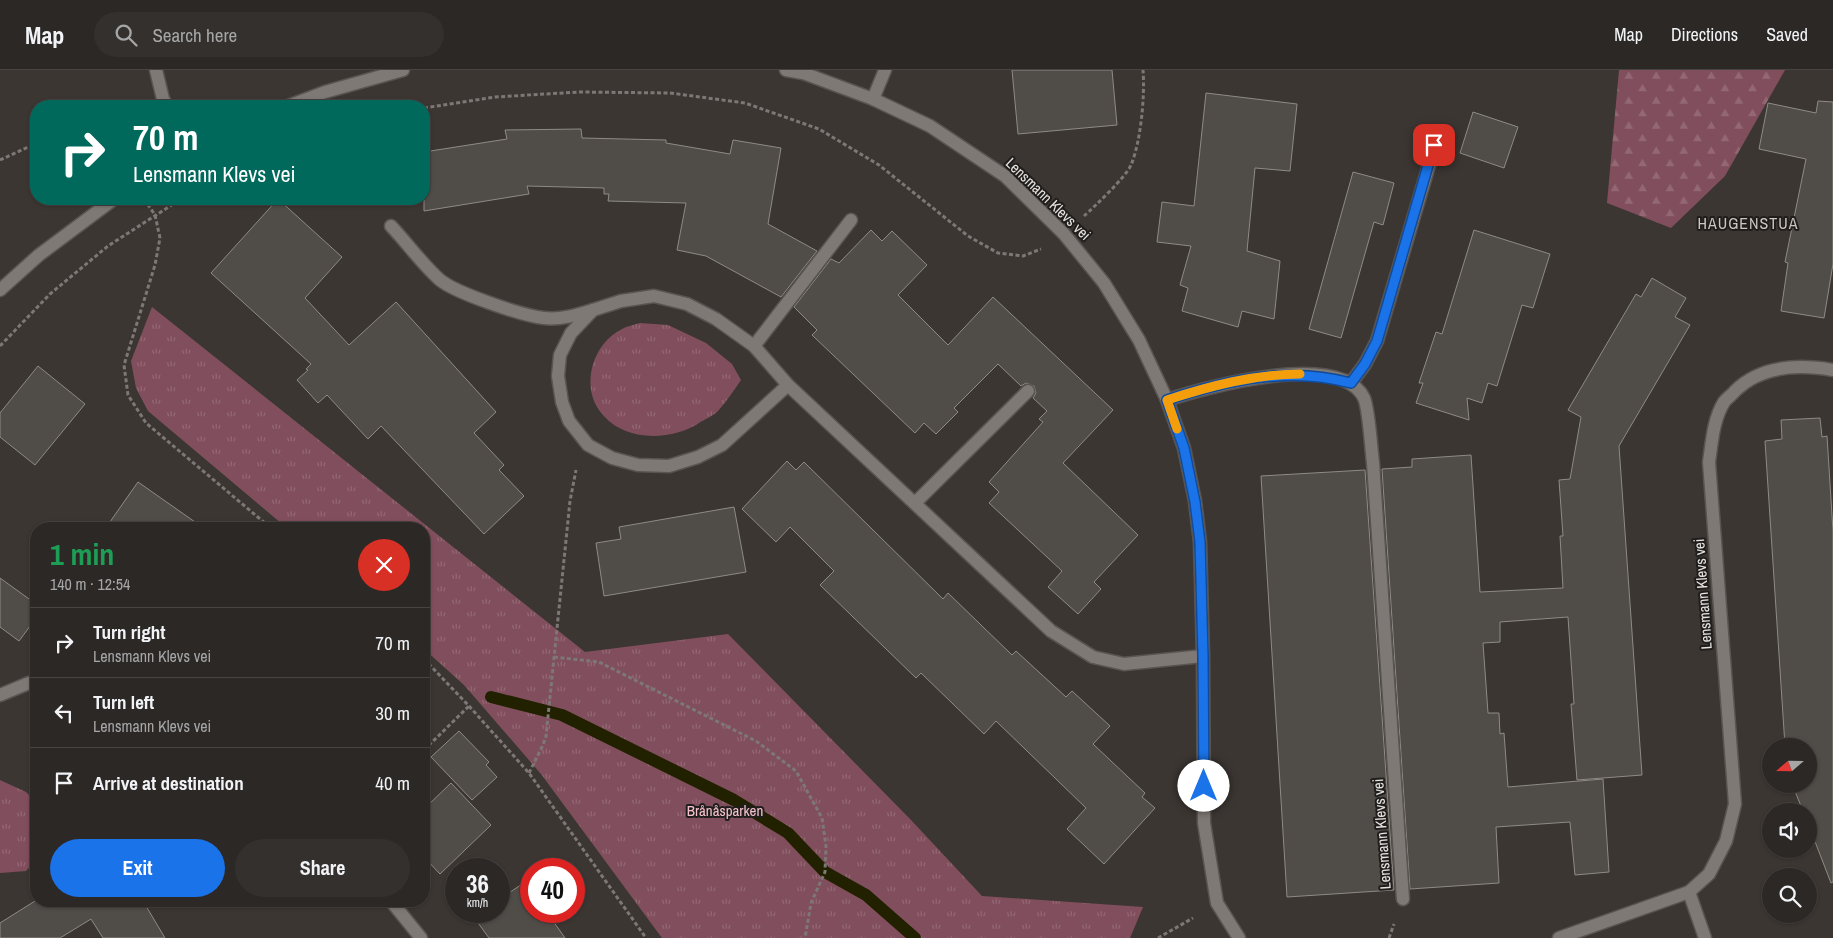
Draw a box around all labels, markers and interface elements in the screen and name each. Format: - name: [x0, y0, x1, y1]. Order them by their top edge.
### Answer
- search box: [94, 12, 444, 57]
- text: Map: [25, 19, 64, 51]
- icon: search: [112, 21, 140, 49]
- text: Search here: [152, 22, 237, 48]
- text: Map: [1614, 22, 1643, 47]
- text: Directions: [1671, 22, 1738, 47]
- text: Saved: [1766, 22, 1808, 47]
- text: 70 m: [133, 114, 198, 161]
- icon: right: [50, 120, 115, 185]
- pin: [1413, 124, 1455, 166]
- icon: arrive: [1420, 131, 1448, 159]
- street label: Lensmann Klevs vei: [1001, 153, 1095, 245]
- text: Lensmann Klevs vei: [133, 159, 295, 189]
- district label: HAUGENSTUA: [1697, 212, 1799, 234]
- text: 1 min: [50, 534, 114, 574]
- street label: Lensmann Klevs vei: [1688, 538, 1717, 650]
- button: close: [358, 539, 410, 591]
- text: 140 m · 12:54: [50, 573, 130, 595]
- text: Turn right: [93, 619, 165, 645]
- icon: right: [50, 629, 78, 657]
- text: 70 m: [375, 630, 410, 656]
- text: Lensmann Klevs vei: [93, 645, 211, 667]
- text: Turn left: [93, 689, 154, 715]
- icon: left: [50, 699, 78, 727]
- text: 30 m: [375, 700, 410, 726]
- text: Lensmann Klevs vei: [93, 715, 211, 737]
- north arrow: [1762, 738, 1818, 792]
- map controls: [1762, 738, 1817, 923]
- position arrow: [1177, 759, 1229, 811]
- icon: arrive: [50, 769, 78, 797]
- text: Arrive at destination: [93, 770, 244, 796]
- text: 40 m: [375, 770, 410, 796]
- street label: Lensmann Klevs vei: [1367, 778, 1396, 890]
- park label: Brånåsparken: [687, 800, 763, 821]
- button: sound: [1762, 803, 1817, 858]
- button: Exit: [50, 839, 225, 897]
- button: Share: [235, 839, 410, 897]
- speed limit sign: 40: [520, 858, 585, 923]
- text: 36: [466, 867, 489, 901]
- button: search: [1762, 868, 1817, 923]
- text: km/h: [467, 895, 488, 911]

